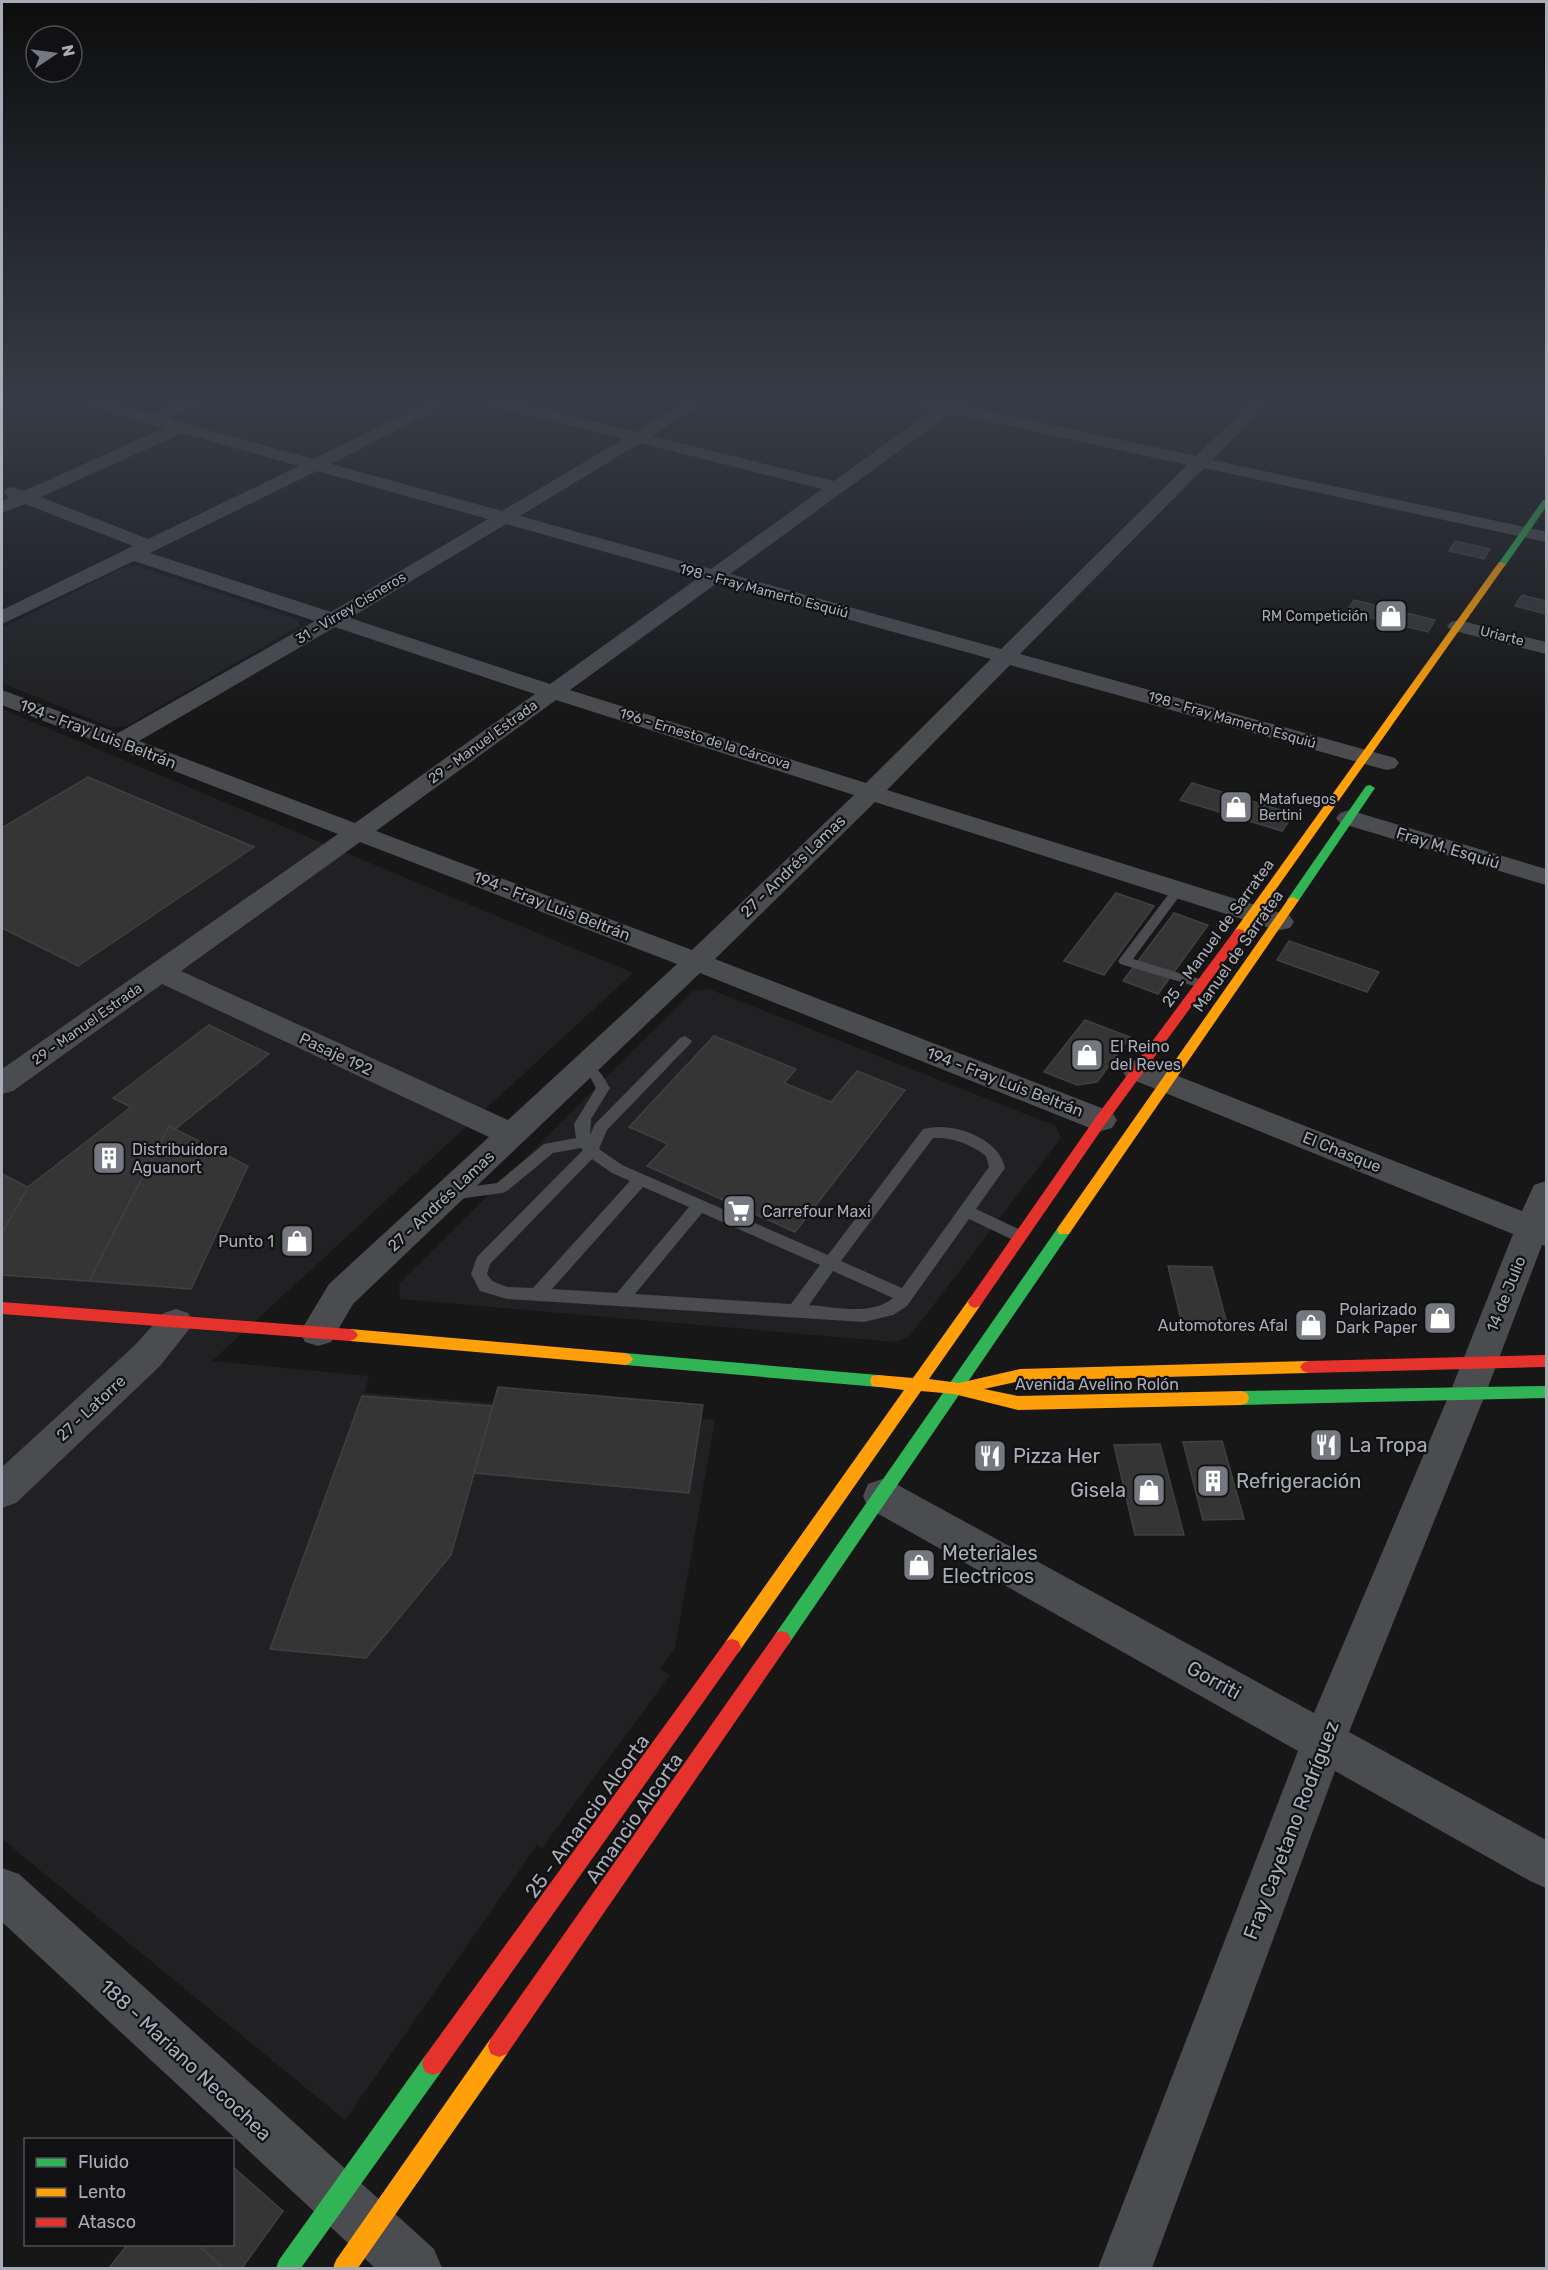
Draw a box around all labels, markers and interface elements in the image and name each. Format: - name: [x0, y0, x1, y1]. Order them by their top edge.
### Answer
- north arrow: [24, 24, 84, 84]
- text: N: [58, 43, 79, 58]
- street label: 198 - Fray Mamerto Esquiú: [678, 560, 850, 622]
- street label: 31 - Virrey Cisneros: [293, 568, 409, 648]
- shop icon: RM Competición: [1373, 598, 1409, 634]
- place label: RM Competición: [1262, 608, 1368, 625]
- street label: Uriarte: [1478, 622, 1526, 650]
- street label: 198 - Fray Mamerto Esquiú: [1146, 688, 1318, 752]
- street label: 194 - Fray Luis Beltrán: [17, 695, 179, 773]
- street label: 29 - Manuel Estrada: [425, 697, 541, 787]
- street label: 196 - Ernesto de la Cárcova: [618, 705, 792, 773]
- shop icon: Matafuegos Bertini: [1218, 789, 1254, 825]
- place label: Matafuegos Bertini: [1259, 791, 1336, 824]
- street label: 27 - Andrés Lamas: [737, 811, 849, 921]
- street label: Fray M. Esquiú: [1394, 823, 1502, 873]
- street label: 25 - Manuel de Sarratea: [1158, 855, 1278, 1011]
- street label: 194 - Fray Luis Beltrán: [471, 867, 633, 945]
- street label: Manuel de Sarratea: [1189, 887, 1287, 1015]
- street label: 29 - Manuel Estrada: [29, 980, 145, 1068]
- street label: Pasaje 192: [296, 1029, 376, 1079]
- shop icon: El Reino del Reves: [1069, 1037, 1105, 1073]
- place label: El Reino del Reves: [1110, 1037, 1181, 1074]
- street label: 194 - Fray Luis Beltrán: [924, 1043, 1086, 1121]
- street label: El Chasque: [1300, 1128, 1384, 1176]
- building icon: Distribuidora Aguanort: [91, 1140, 127, 1176]
- place label: Distribuidora Aguanort: [132, 1140, 228, 1177]
- street label: 27 - Andrés Lamas: [384, 1147, 498, 1255]
- supermarket icon: Carrefour Maxi: [721, 1193, 757, 1229]
- place label: Carrefour Maxi: [762, 1202, 871, 1221]
- shop icon: Punto 1: [279, 1223, 315, 1259]
- place label: Punto 1: [218, 1232, 274, 1251]
- street label: 14 de Julio: [1482, 1253, 1530, 1335]
- place label: Polarizado Dark Paper: [1336, 1300, 1417, 1337]
- shop icon: Polarizado Dark Paper: [1422, 1300, 1458, 1336]
- shop icon: Automotores Afal: [1293, 1307, 1329, 1343]
- place label: Automotores Afal: [1158, 1316, 1288, 1335]
- street label: 27 - Latorre: [53, 1371, 129, 1445]
- street label: Avenida Avelino Rolón: [1015, 1375, 1179, 1394]
- restaurant icon: La Tropa: [1308, 1427, 1344, 1463]
- place label: La Tropa: [1349, 1433, 1428, 1457]
- restaurant icon: Pizza Her: [972, 1438, 1008, 1474]
- place label: Pizza Her: [1013, 1444, 1100, 1468]
- building icon: Refrigeración: [1195, 1463, 1231, 1499]
- place label: Refrigeración: [1236, 1469, 1361, 1493]
- shop icon: Gisela: [1131, 1472, 1167, 1508]
- place label: Gisela: [1070, 1478, 1126, 1502]
- place label: Meteriales Electricos: [942, 1541, 1038, 1588]
- shop icon: Meteriales Electricos: [901, 1547, 937, 1583]
- street label: Gorriti: [1183, 1655, 1245, 1705]
- street label: Fray Cayetano Rodríguez: [1238, 1717, 1344, 1943]
- street label: 25 - Amancio Alcorta: [519, 1729, 655, 1903]
- street label: Amancio Alcorta: [580, 1748, 688, 1888]
- street label: 188 - Mariano Necochea: [95, 1974, 277, 2146]
- legend: [24, 2138, 234, 2246]
- text: Fluido: [78, 2151, 129, 2173]
- text: Lento: [78, 2181, 126, 2203]
- text: Atasco: [78, 2211, 136, 2233]

